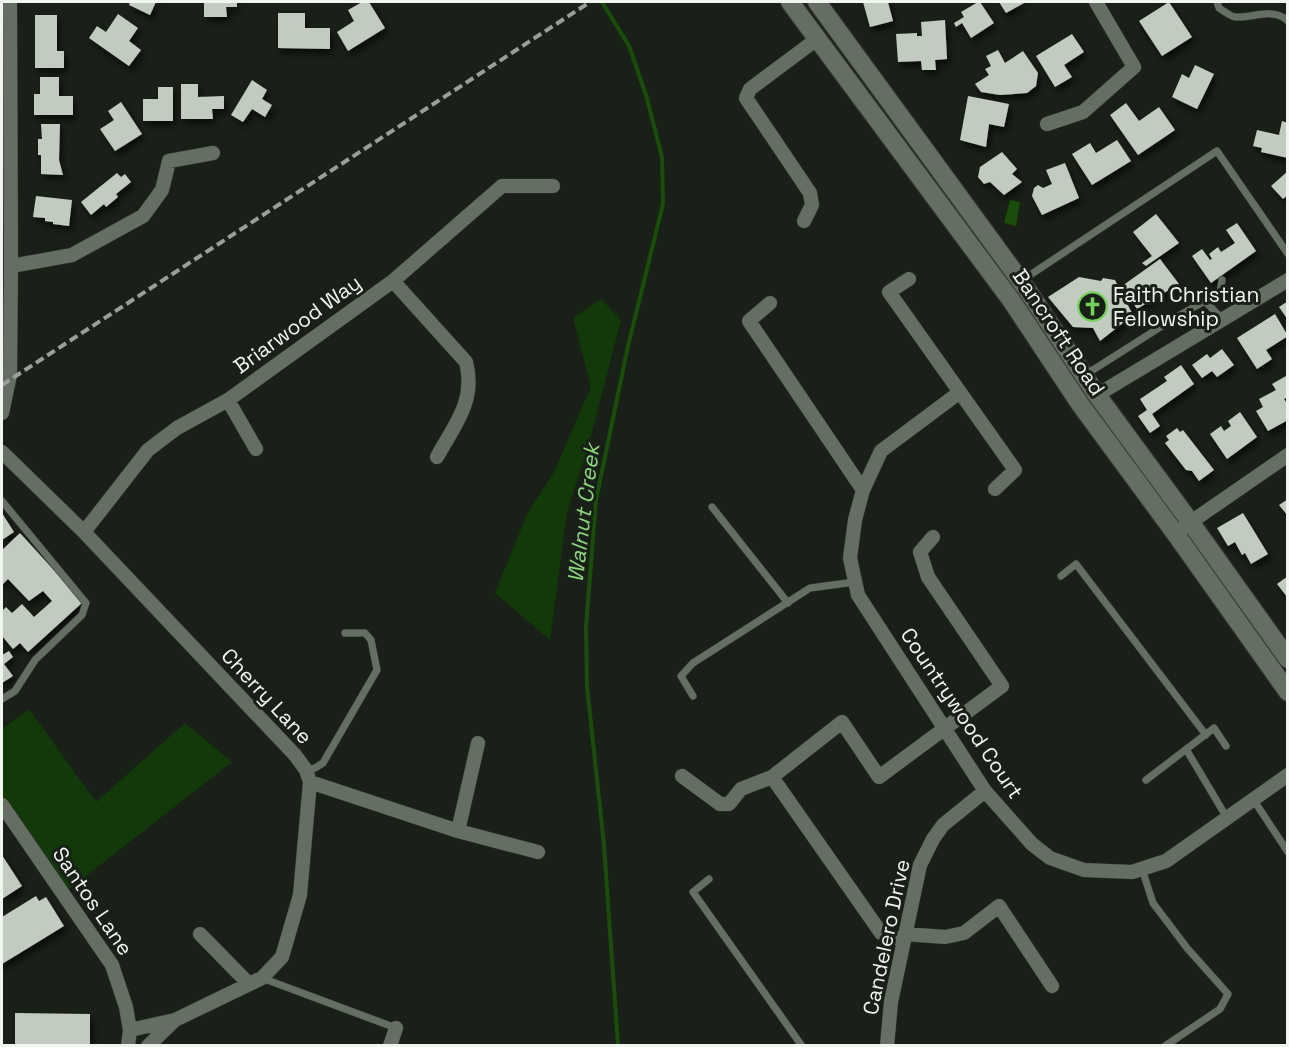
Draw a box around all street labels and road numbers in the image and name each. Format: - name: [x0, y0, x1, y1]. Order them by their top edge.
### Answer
- street label: Bancroft Road: [1007, 264, 1111, 400]
- street label: Briarwood Way: [228, 269, 366, 379]
- street label: Countrywood Court: [895, 622, 1029, 804]
- street label: Cherry Lane: [216, 642, 318, 750]
- street label: Santos Lane: [47, 842, 139, 960]
- street label: Candelero Drive: [856, 857, 916, 1017]

